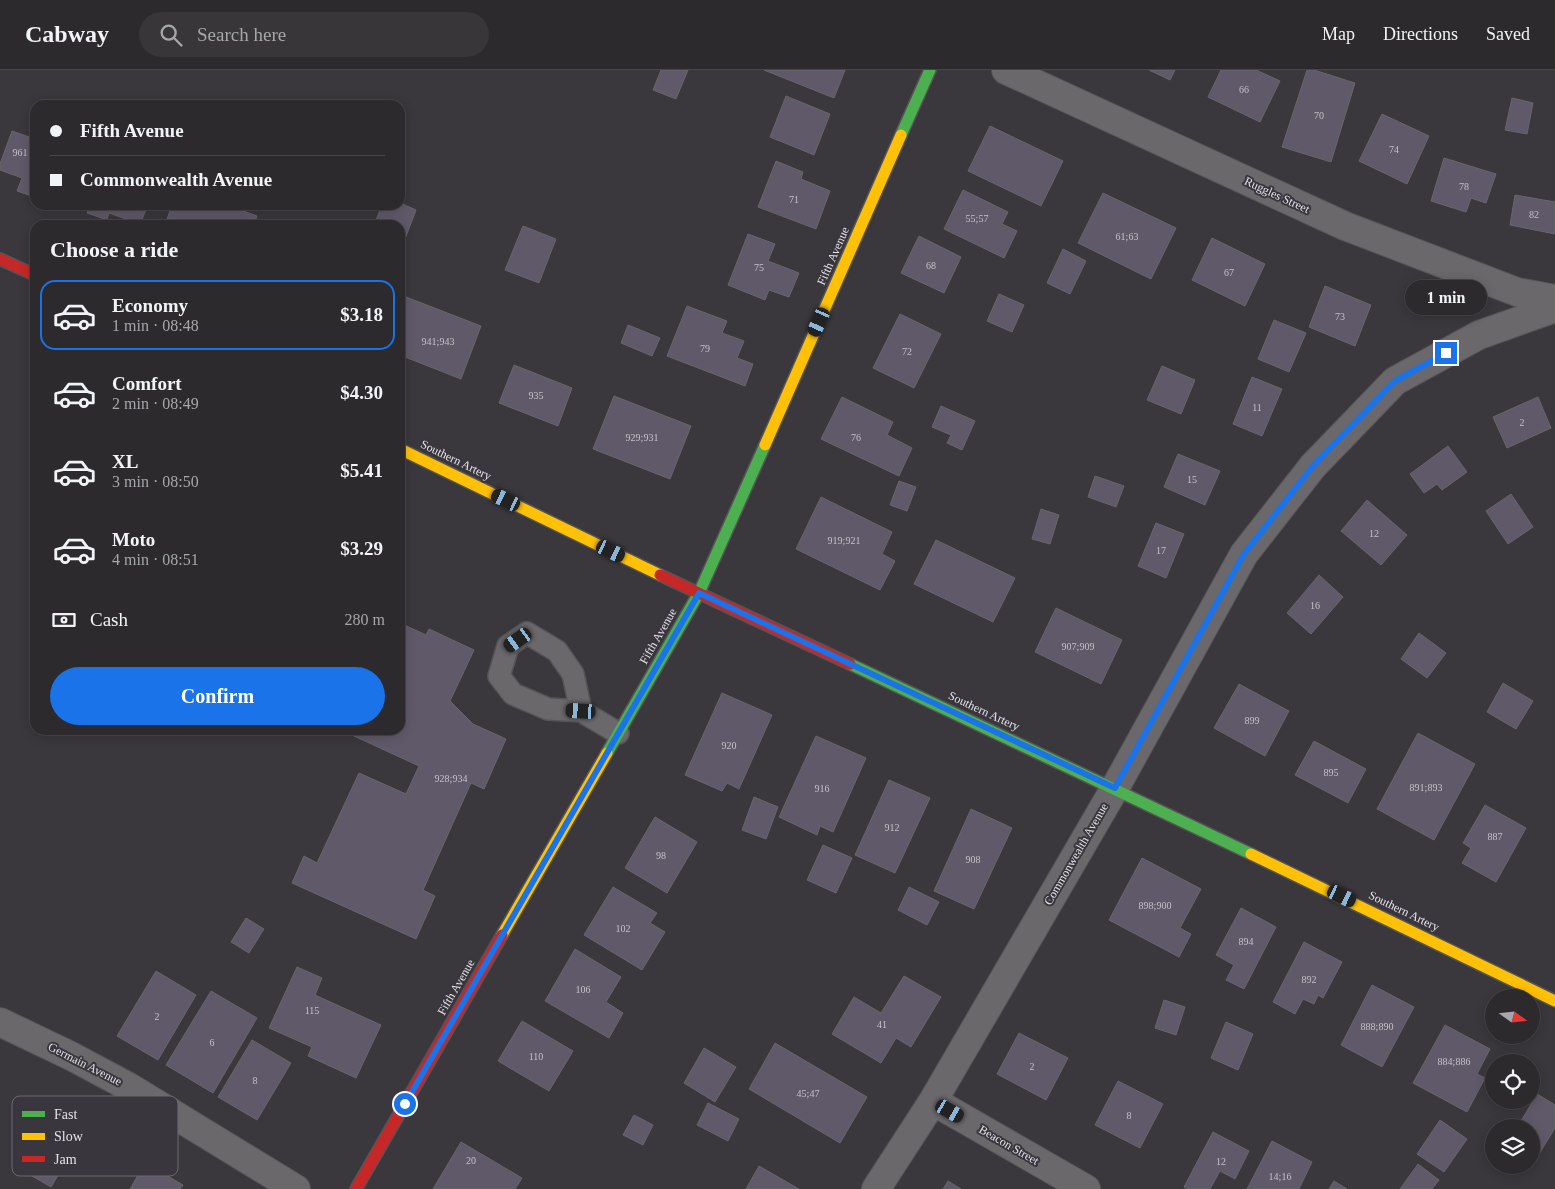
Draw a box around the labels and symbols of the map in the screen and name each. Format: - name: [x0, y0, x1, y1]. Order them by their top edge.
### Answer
- house number: 66: [1239, 84, 1249, 95]
- house number: 70: [1314, 110, 1324, 121]
- house number: 74: [1389, 144, 1399, 155]
- house number: 961: [13, 147, 28, 158]
- street label: Ruggles Street: [1242, 174, 1312, 216]
- house number: 78: [1459, 181, 1469, 192]
- house number: 71: [789, 194, 799, 205]
- house number: 82: [1529, 209, 1539, 220]
- house number: 55;57: [966, 213, 988, 224]
- street label: Fifth Avenue: [814, 225, 852, 287]
- house number: 61;63: [1116, 231, 1138, 242]
- house number: 68: [926, 260, 936, 271]
- house number: 75: [754, 262, 764, 273]
- house number: 67: [1224, 267, 1234, 278]
- callout: 1 min: [1405, 280, 1487, 316]
- car: [806, 305, 831, 339]
- house number: 73: [1335, 311, 1345, 322]
- house number: 941;943: [422, 336, 454, 347]
- route end: [1435, 342, 1457, 364]
- house number: 79: [700, 343, 710, 354]
- house number: 72: [902, 346, 912, 357]
- house number: 935: [529, 390, 544, 401]
- house number: 11: [1252, 402, 1262, 413]
- house number: 2: [1520, 417, 1525, 428]
- house number: 929;931: [626, 432, 658, 443]
- house number: 76: [851, 432, 861, 443]
- street label: Southern Artery: [418, 437, 494, 483]
- house number: 15: [1187, 474, 1197, 485]
- car: [489, 487, 522, 513]
- house number: 12: [1369, 528, 1379, 539]
- house number: 919;921: [828, 535, 860, 546]
- car: [594, 538, 627, 564]
- house number: 17: [1156, 545, 1166, 556]
- house number: 16: [1310, 600, 1320, 611]
- street label: Fifth Avenue: [636, 606, 680, 666]
- car: [501, 625, 534, 655]
- house number: 907;909: [1062, 641, 1094, 652]
- street label: Southern Artery: [946, 688, 1022, 734]
- car: [565, 703, 596, 719]
- house number: 899: [1245, 715, 1260, 726]
- house number: 920: [722, 740, 737, 751]
- house number: 895: [1324, 767, 1339, 778]
- house number: 928;934: [435, 773, 467, 784]
- house number: 891;893: [1410, 782, 1442, 793]
- house number: 916: [815, 783, 830, 794]
- street label: Commonwealth Avenue: [1041, 801, 1111, 907]
- house number: 912: [885, 822, 900, 833]
- house number: 887: [1488, 831, 1503, 842]
- house number: 98: [656, 850, 666, 861]
- house number: 908: [966, 854, 981, 865]
- car: [1325, 883, 1358, 909]
- street label: Southern Artery: [1366, 888, 1442, 934]
- house number: 898;900: [1139, 900, 1171, 911]
- house number: 102: [616, 923, 631, 934]
- house number: 894: [1239, 936, 1254, 947]
- street label: Fifth Avenue: [434, 957, 478, 1017]
- house number: 892: [1302, 974, 1317, 985]
- house number: 106: [576, 984, 591, 995]
- north arrow: [1485, 989, 1540, 1044]
- house number: 115: [305, 1005, 319, 1016]
- house number: 2: [155, 1011, 160, 1022]
- house number: 41: [877, 1019, 887, 1030]
- house number: 888;890: [1361, 1021, 1393, 1032]
- house number: 6: [210, 1037, 215, 1048]
- street label: Germain Avenue: [46, 1039, 124, 1089]
- house number: 110: [529, 1051, 543, 1062]
- house number: 884;886: [1438, 1056, 1470, 1067]
- house number: 2: [1030, 1061, 1035, 1072]
- house number: 8: [253, 1075, 258, 1086]
- house number: 45;47: [797, 1088, 819, 1099]
- route start: [394, 1093, 416, 1115]
- legend: [12, 1096, 178, 1176]
- car: [933, 1097, 966, 1125]
- text: Fast: [54, 1107, 77, 1122]
- house number: 8: [1127, 1110, 1132, 1121]
- street label: Beacon Street: [976, 1122, 1042, 1168]
- text: Slow: [54, 1129, 84, 1144]
- text: Jam: [54, 1152, 77, 1167]
- house number: 20: [466, 1155, 476, 1166]
- house number: 12: [1216, 1156, 1226, 1167]
- house number: 14;16: [1269, 1171, 1291, 1182]

